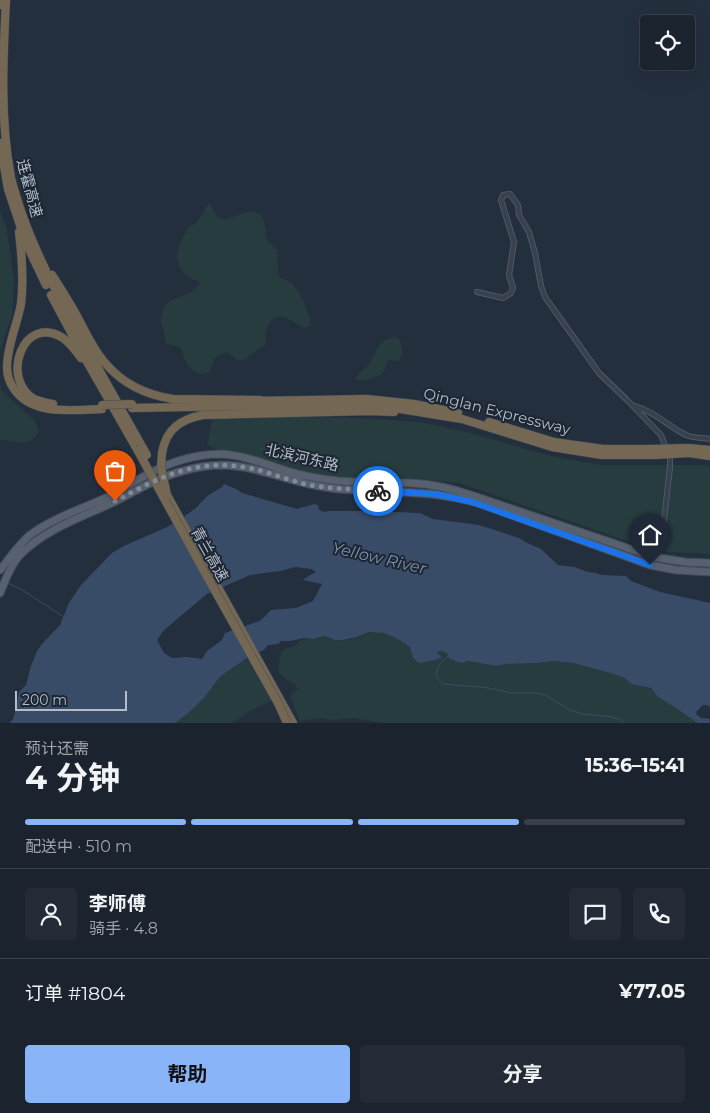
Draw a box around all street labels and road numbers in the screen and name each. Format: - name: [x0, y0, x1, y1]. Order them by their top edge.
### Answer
- street label: 连霍高速: [13, 157, 47, 219]
- street label: Qinglan Expressway: [421, 384, 573, 439]
- street label: 北滨河东路: [263, 439, 341, 475]
- street label: 青兰高速: [187, 523, 233, 585]

